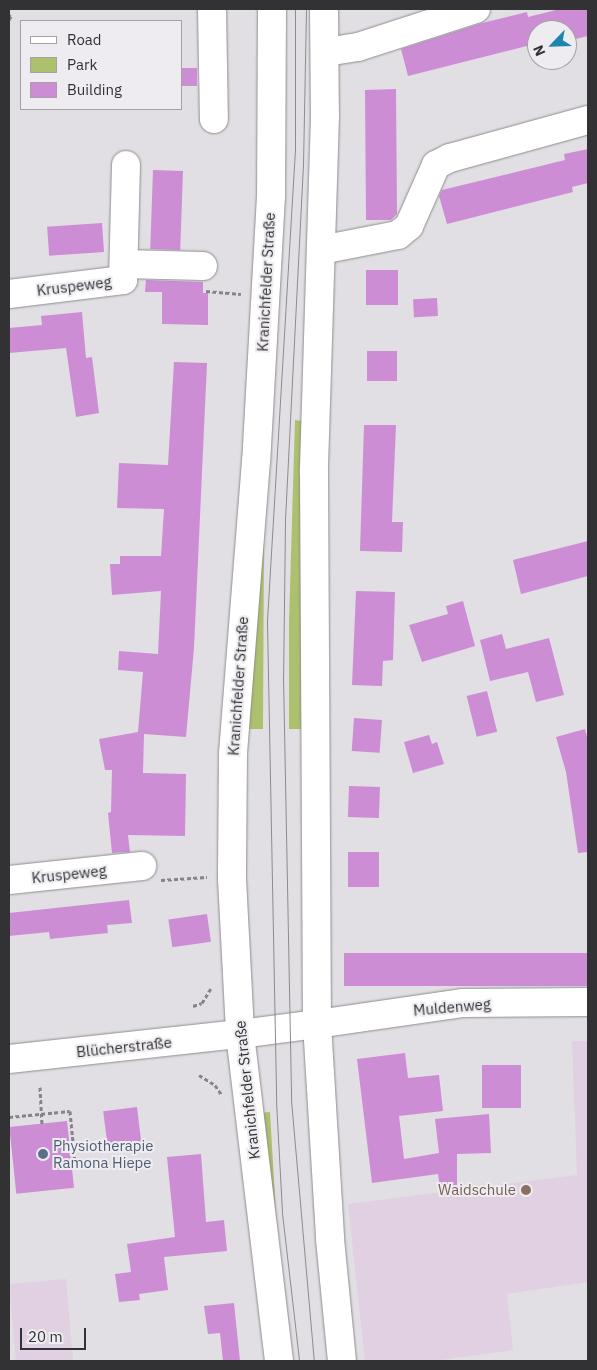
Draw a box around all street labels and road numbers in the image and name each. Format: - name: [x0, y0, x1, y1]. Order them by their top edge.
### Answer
- street label: Kranichfelder Straße: [253, 212, 279, 352]
- street label: Kruspeweg: [36, 272, 112, 300]
- street label: Kranichfelder Straße: [224, 616, 252, 756]
- street label: Kruspeweg: [31, 861, 107, 887]
- street label: Muldenweg: [412, 995, 492, 1019]
- street label: Kranichfelder Straße: [231, 1020, 263, 1160]
- street label: Blücherstraße: [75, 1033, 173, 1061]

